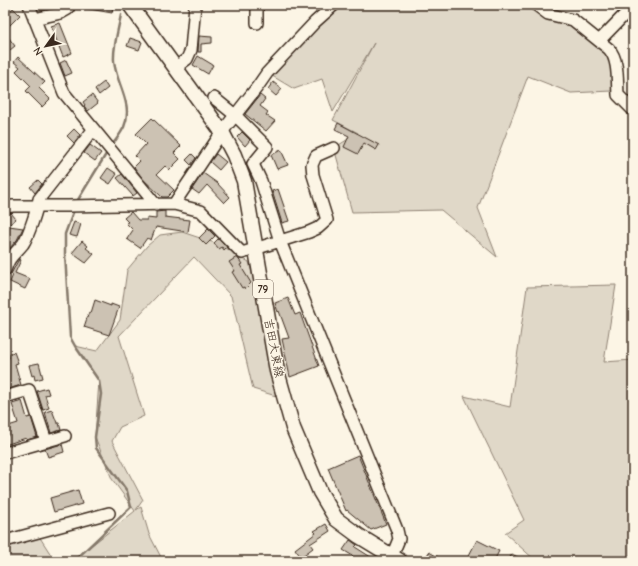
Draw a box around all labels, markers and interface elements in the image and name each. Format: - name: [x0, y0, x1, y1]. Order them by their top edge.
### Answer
- north arrow: [26, 26, 66, 66]
- text: N: [31, 45, 45, 58]
- road number: 79: [253, 280, 273, 298]
- street label: 吉田大東線: [261, 317, 287, 379]

